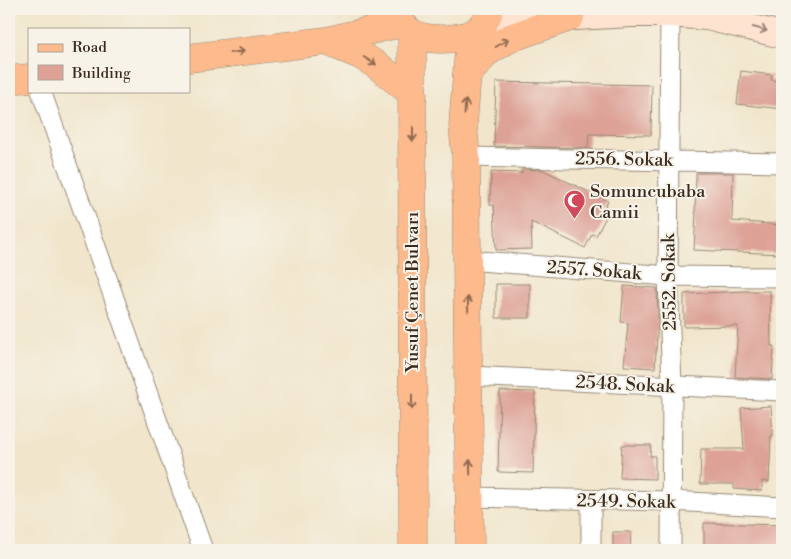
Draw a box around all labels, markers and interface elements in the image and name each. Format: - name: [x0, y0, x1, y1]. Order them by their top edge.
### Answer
- one-way arrow: [751, 24, 767, 34]
- legend: [28, 28, 190, 92]
- one-way arrow: [495, 37, 509, 47]
- text: Road: [72, 38, 107, 57]
- one-way arrow: [229, 47, 245, 57]
- one-way arrow: [363, 57, 377, 67]
- text: Building: [71, 64, 131, 83]
- one-way arrow: [460, 99, 469, 115]
- one-way arrow: [408, 126, 418, 142]
- street label: 2556. Sokak: [575, 147, 675, 172]
- place label: Somuncubaba Camii: [590, 180, 706, 224]
- mosque icon: Somuncubaba Camii: [562, 189, 586, 220]
- street label: Yusuf Çenet Bulvarı: [401, 212, 424, 373]
- street label: 2552. Sokak: [657, 232, 682, 331]
- street label: 2557. Sokak: [546, 256, 644, 285]
- one-way arrow: [463, 296, 472, 312]
- street label: 2548. Sokak: [575, 370, 677, 399]
- one-way arrow: [407, 394, 417, 410]
- one-way arrow: [465, 459, 475, 475]
- street label: 2549. Sokak: [576, 489, 677, 514]

